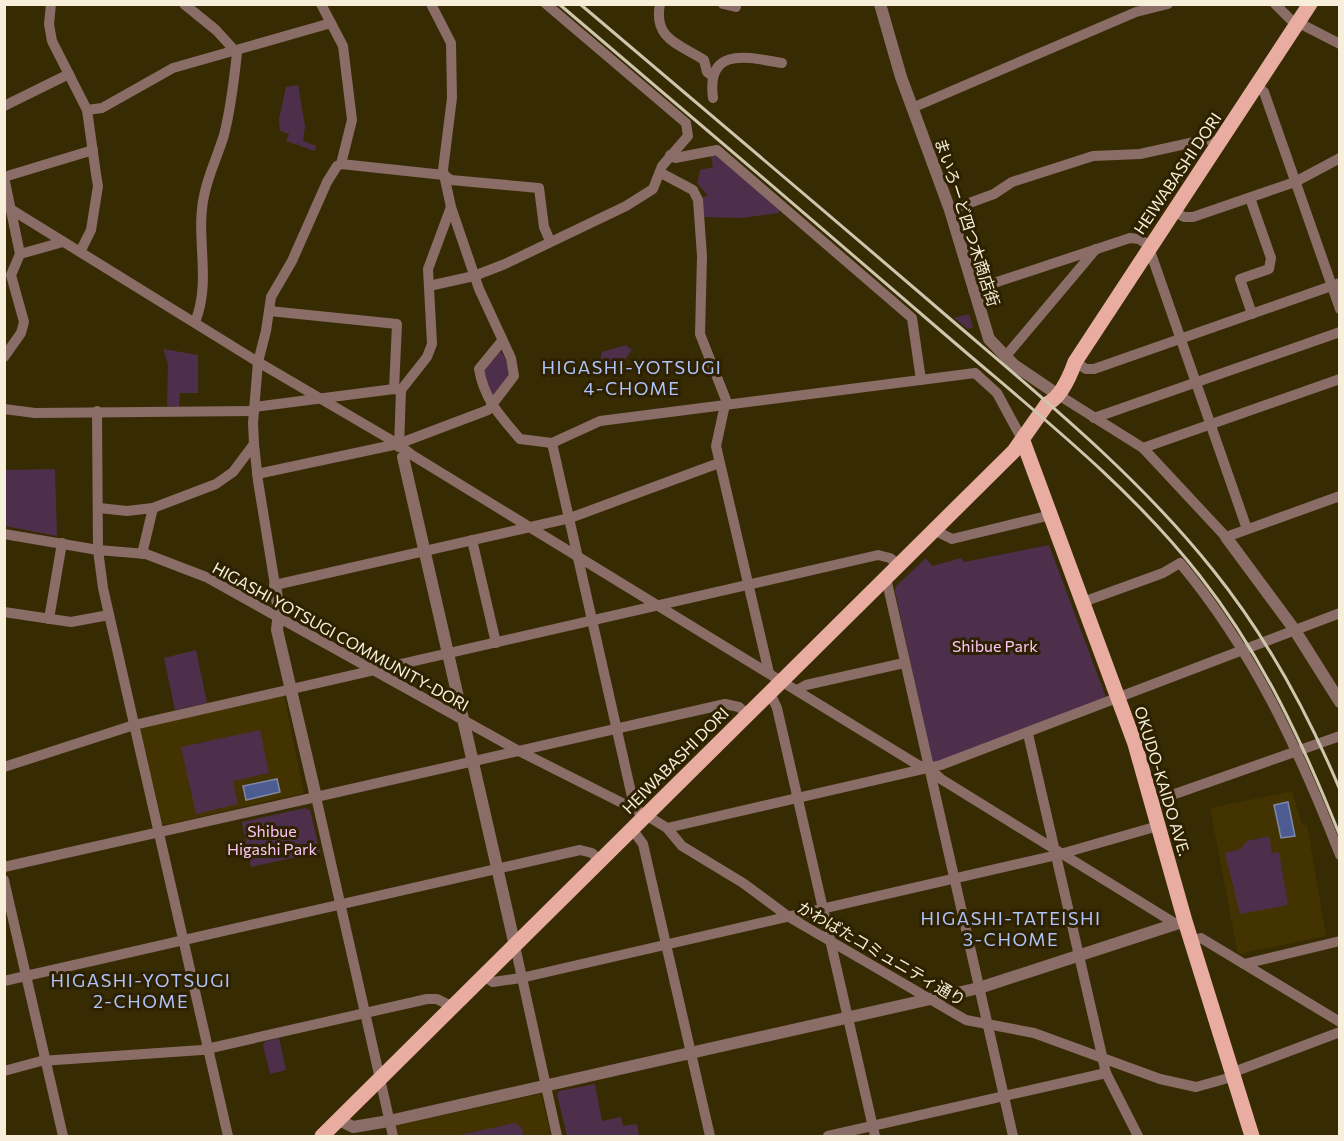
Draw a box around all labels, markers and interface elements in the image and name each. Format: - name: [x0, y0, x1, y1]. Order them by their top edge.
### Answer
- street label: HEIWABASHI DORI: [1129, 109, 1225, 237]
- street label: まいろーど四つ木商店街: [932, 135, 1004, 309]
- district label: HIGASHI-YOTSUGI 4-CHOME: [542, 356, 722, 399]
- street label: HIGASHI YOTSUGI COMMUNITY-DORI: [210, 557, 472, 715]
- park label: Shibue Park: [952, 636, 1038, 655]
- street label: HEIWABASHI DORI: [618, 703, 732, 817]
- street label: OKUDO-KAIDO AVE.: [1131, 704, 1195, 858]
- park label: Shibue Higashi Park: [227, 821, 317, 858]
- street label: かわばたコミュニティ通り: [795, 897, 969, 1009]
- district label: HIGASHI-TATEISHI 3-CHOME: [921, 907, 1101, 950]
- district label: HIGASHI-YOTSUGI 2-CHOME: [51, 969, 231, 1012]

